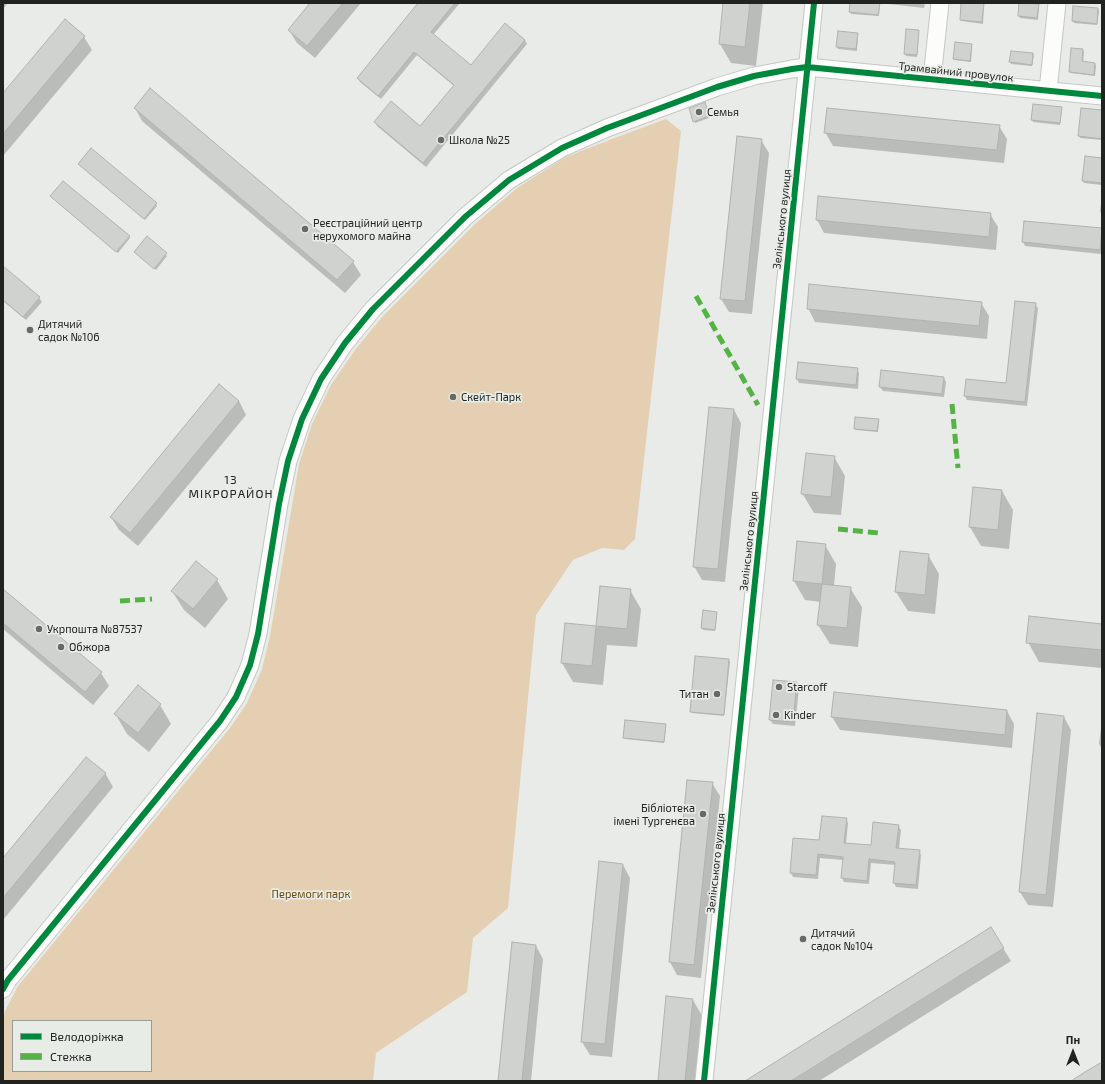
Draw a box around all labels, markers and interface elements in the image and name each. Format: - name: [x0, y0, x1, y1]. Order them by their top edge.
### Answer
- street label: Трамвайний провулок: [898, 59, 1014, 85]
- place label: Семья: [707, 105, 739, 119]
- marker: Семья: [694, 107, 704, 117]
- place label: Школа №25: [449, 133, 510, 147]
- marker: Школа №25: [436, 135, 446, 145]
- street label: Зелінського вулиця: [770, 168, 794, 270]
- place label: Реєстраційний центр нерухомого майна: [313, 216, 422, 242]
- marker: Реєстраційний центр нерухомого майна: [300, 224, 310, 234]
- place label: Дитячий садок №106: [38, 317, 100, 343]
- marker: Дитячий садок №106: [25, 325, 35, 335]
- place label: Скейт-Парк: [461, 390, 521, 404]
- marker: Скейт-Парк: [448, 392, 458, 402]
- district label: 13 МІКРОРАЙОН: [189, 473, 273, 501]
- street label: Зелінського вулиця: [737, 490, 761, 592]
- place label: Укрпошта №87537: [47, 622, 142, 636]
- marker: Укрпошта №87537: [34, 624, 44, 634]
- place label: Обжора: [69, 640, 110, 654]
- marker: Обжора: [56, 642, 66, 652]
- place label: Starcoff: [787, 680, 827, 694]
- marker: Starcoff: [774, 682, 784, 692]
- place label: Титан: [679, 687, 709, 701]
- marker: Титан: [712, 689, 722, 699]
- place label: Kinder: [784, 708, 816, 722]
- marker: Kinder: [771, 710, 781, 720]
- place label: Бібліотека імені Тургенєва: [614, 801, 695, 827]
- marker: Бібліотека імені Тургенєва: [698, 809, 708, 819]
- street label: Зелінського вулиця: [704, 812, 728, 914]
- park label: Перемоги парк: [272, 887, 350, 901]
- place label: Дитячий садок №104: [811, 926, 873, 952]
- marker: Дитячий садок №104: [798, 934, 808, 944]
- legend: [12, 1020, 152, 1072]
- text: Велодоріжка: [50, 1029, 124, 1043]
- north arrow: [1053, 1032, 1093, 1072]
- text: Пн: [1066, 1033, 1080, 1046]
- text: Стежка: [50, 1049, 92, 1063]

